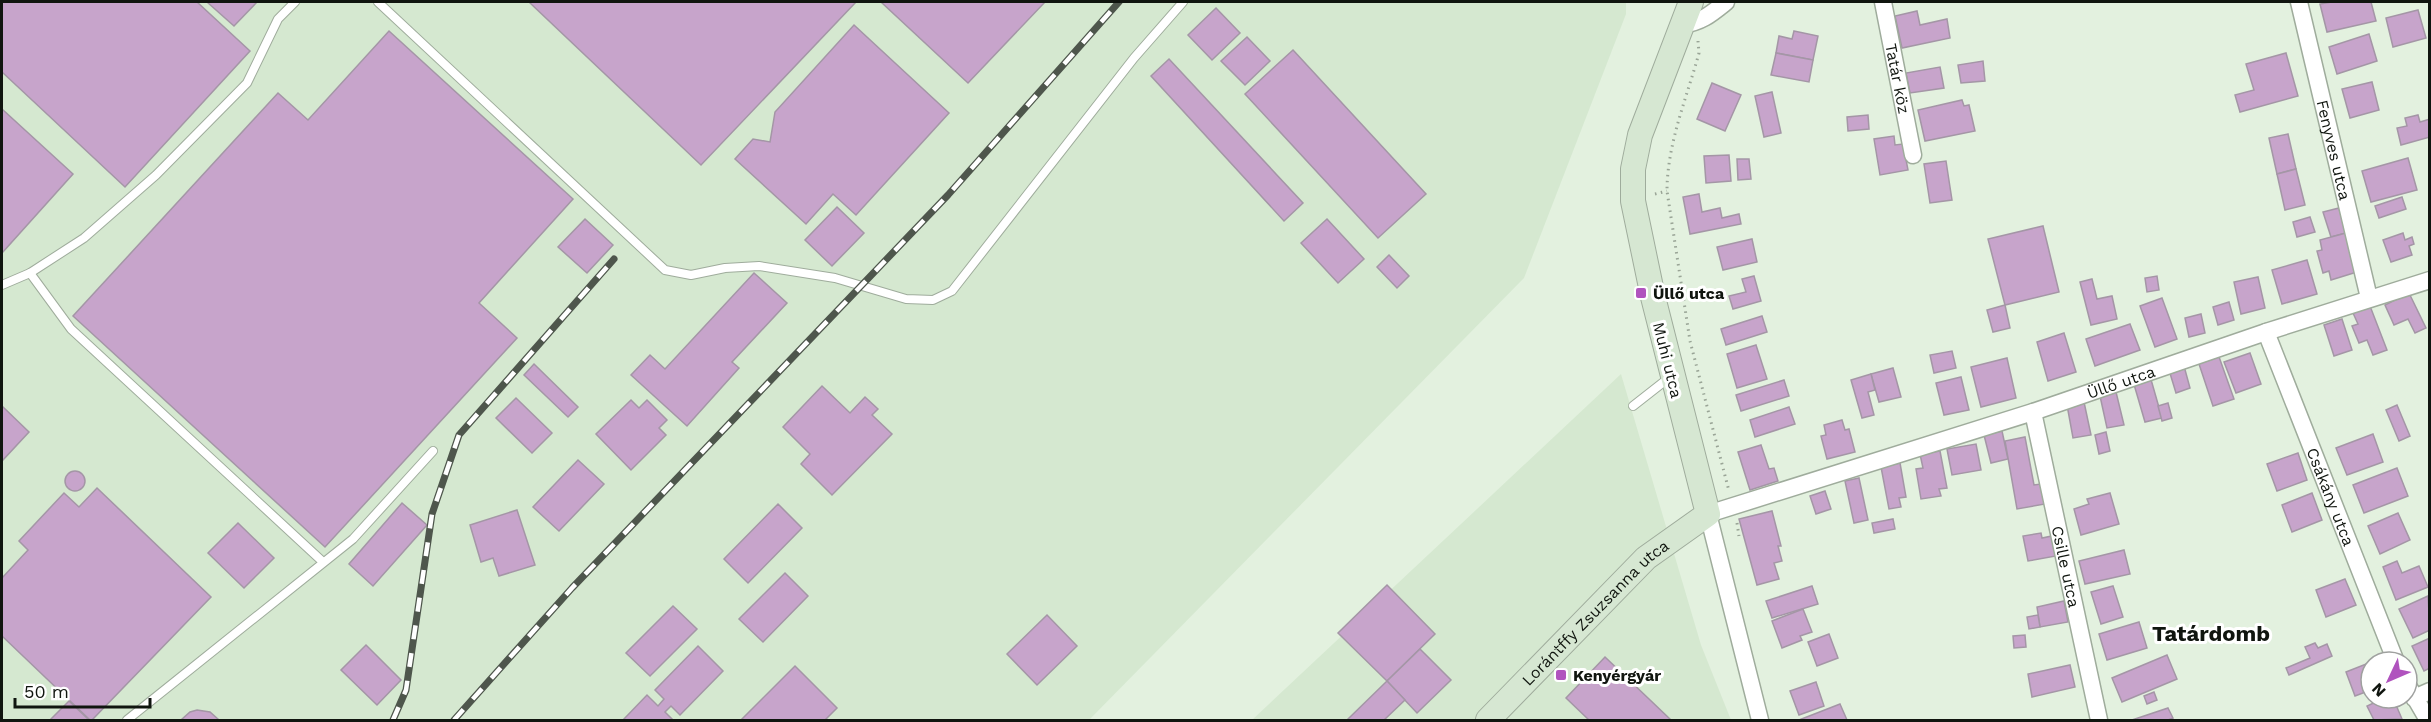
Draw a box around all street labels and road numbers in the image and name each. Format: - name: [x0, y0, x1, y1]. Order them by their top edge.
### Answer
- street label: Tatár köz: [1881, 42, 1914, 115]
- street label: Fenyves utca: [2312, 98, 2354, 202]
- street label: Muhi utca: [1649, 320, 1686, 400]
- street label: Üllő utca: [2084, 362, 2158, 403]
- street label: Csákány utca: [2302, 445, 2358, 549]
- street label: Csille utca: [2048, 524, 2084, 609]
- street label: Lorántffy Zsuzsanna utca: [1518, 536, 1673, 690]

